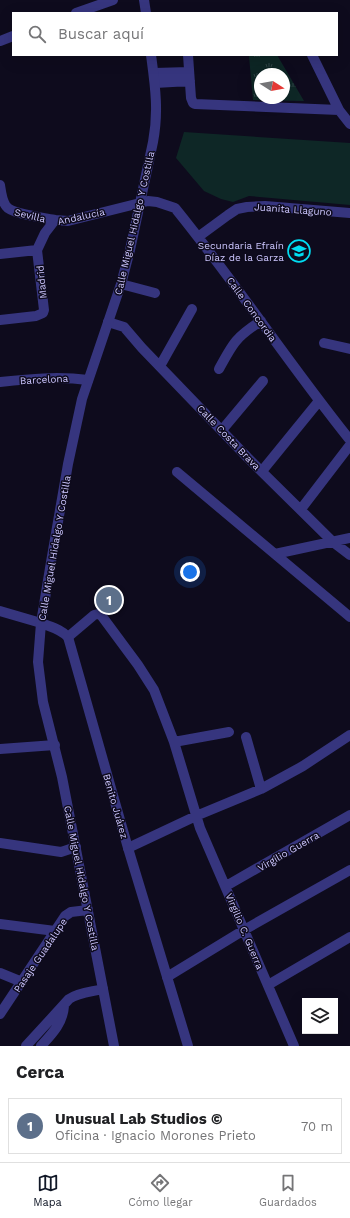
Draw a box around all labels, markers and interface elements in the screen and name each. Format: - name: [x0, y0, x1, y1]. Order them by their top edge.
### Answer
- search box: [12, 12, 338, 56]
- icon: search: [26, 23, 48, 45]
- text: Buscar aquí: [58, 25, 144, 43]
- north arrow: [254, 68, 290, 104]
- street label: Calle Miguel Hidalgo Y Costilla: [113, 150, 156, 296]
- street label: Juanita Llaguno: [254, 201, 332, 218]
- street label: Andalucía: [57, 206, 106, 227]
- street label: Sevilla: [13, 207, 47, 224]
- school or university icon: Secundaria Efraín Díaz de la Garza: [286, 238, 312, 264]
- place label: Secundaria Efraín Díaz de la Garza: [198, 240, 284, 263]
- street label: Madrid: [34, 265, 49, 299]
- street label: Calle Concordia: [225, 275, 279, 344]
- street label: Barcelona: [20, 373, 69, 386]
- street label: Calle Costa Brava: [195, 403, 263, 472]
- street label: Calle Miguel Hidalgo Y Costilla: [36, 474, 73, 622]
- your location: [180, 562, 200, 582]
- pin: 1: [96, 585, 122, 615]
- street label: Benito Juárez: [101, 772, 130, 840]
- street label: Calle Miguel Hidalgo Y Costilla: [62, 805, 101, 952]
- street label: Virgilio Guerra: [256, 829, 321, 873]
- street label: Virgilio C. Guerra: [223, 891, 266, 971]
- street label: Pasaje Guadalupe: [12, 916, 69, 994]
- map controls: [302, 998, 338, 1034]
- button: layers: [302, 998, 338, 1034]
- text: Cerca: [16, 1062, 64, 1082]
- text: Unusual Lab Studios ©: [55, 1110, 223, 1128]
- text: 1: [27, 1119, 33, 1134]
- text: 70 m: [301, 1119, 333, 1134]
- text: Oficina · Ignacio Morones Prieto: [55, 1128, 256, 1143]
- tab: Mapa: [33, 1172, 62, 1209]
- tab: Cómo llegar: [128, 1172, 193, 1209]
- tab: Guardados: [259, 1172, 317, 1209]

